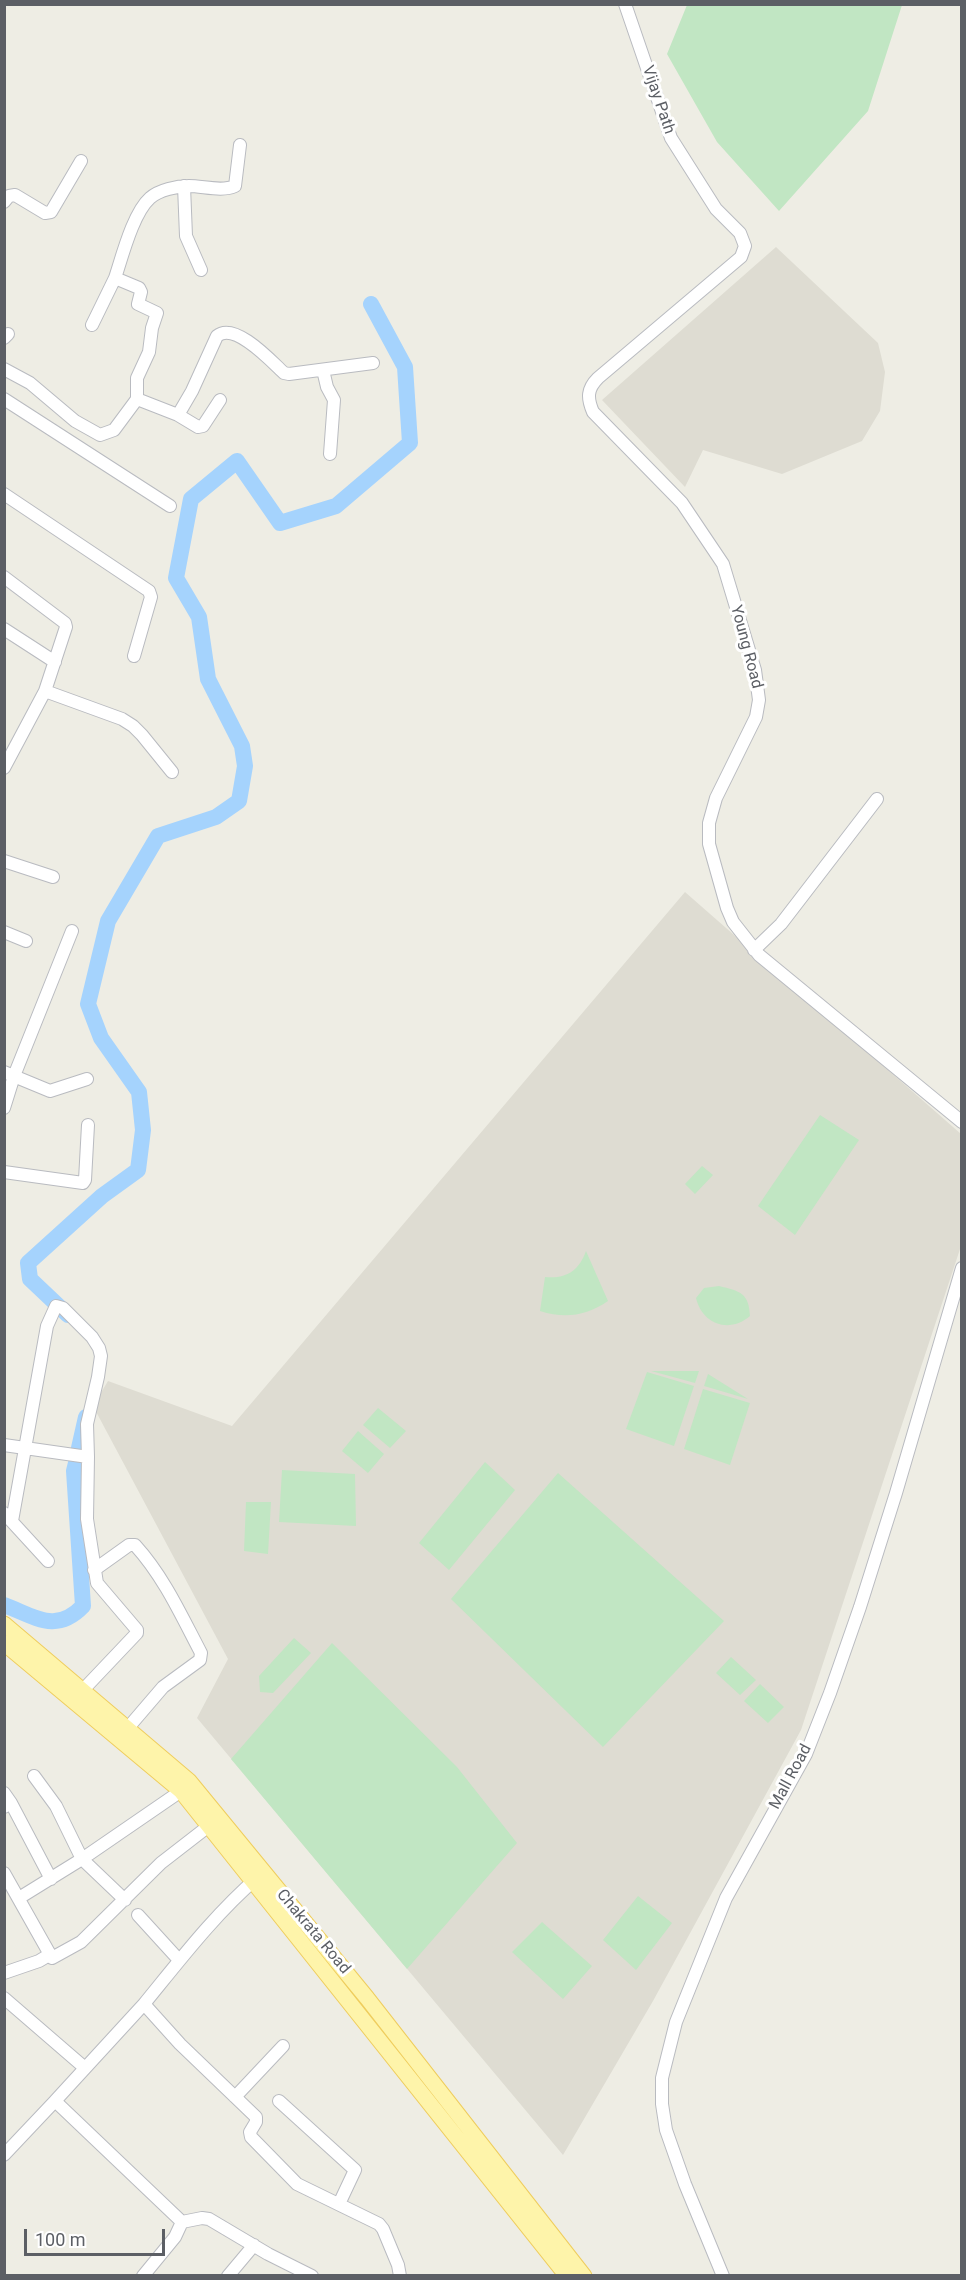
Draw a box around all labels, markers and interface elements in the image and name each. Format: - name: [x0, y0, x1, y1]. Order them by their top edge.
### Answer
- street label: Vijay Path: [637, 63, 679, 137]
- street label: Young Road: [726, 603, 766, 691]
- street label: Mall Road: [766, 1741, 816, 1813]
- street label: Chakrata Road: [272, 1886, 354, 1978]
- scale bar: [27, 2217, 168, 2255]
- text: 100 m: [35, 2229, 86, 2250]

